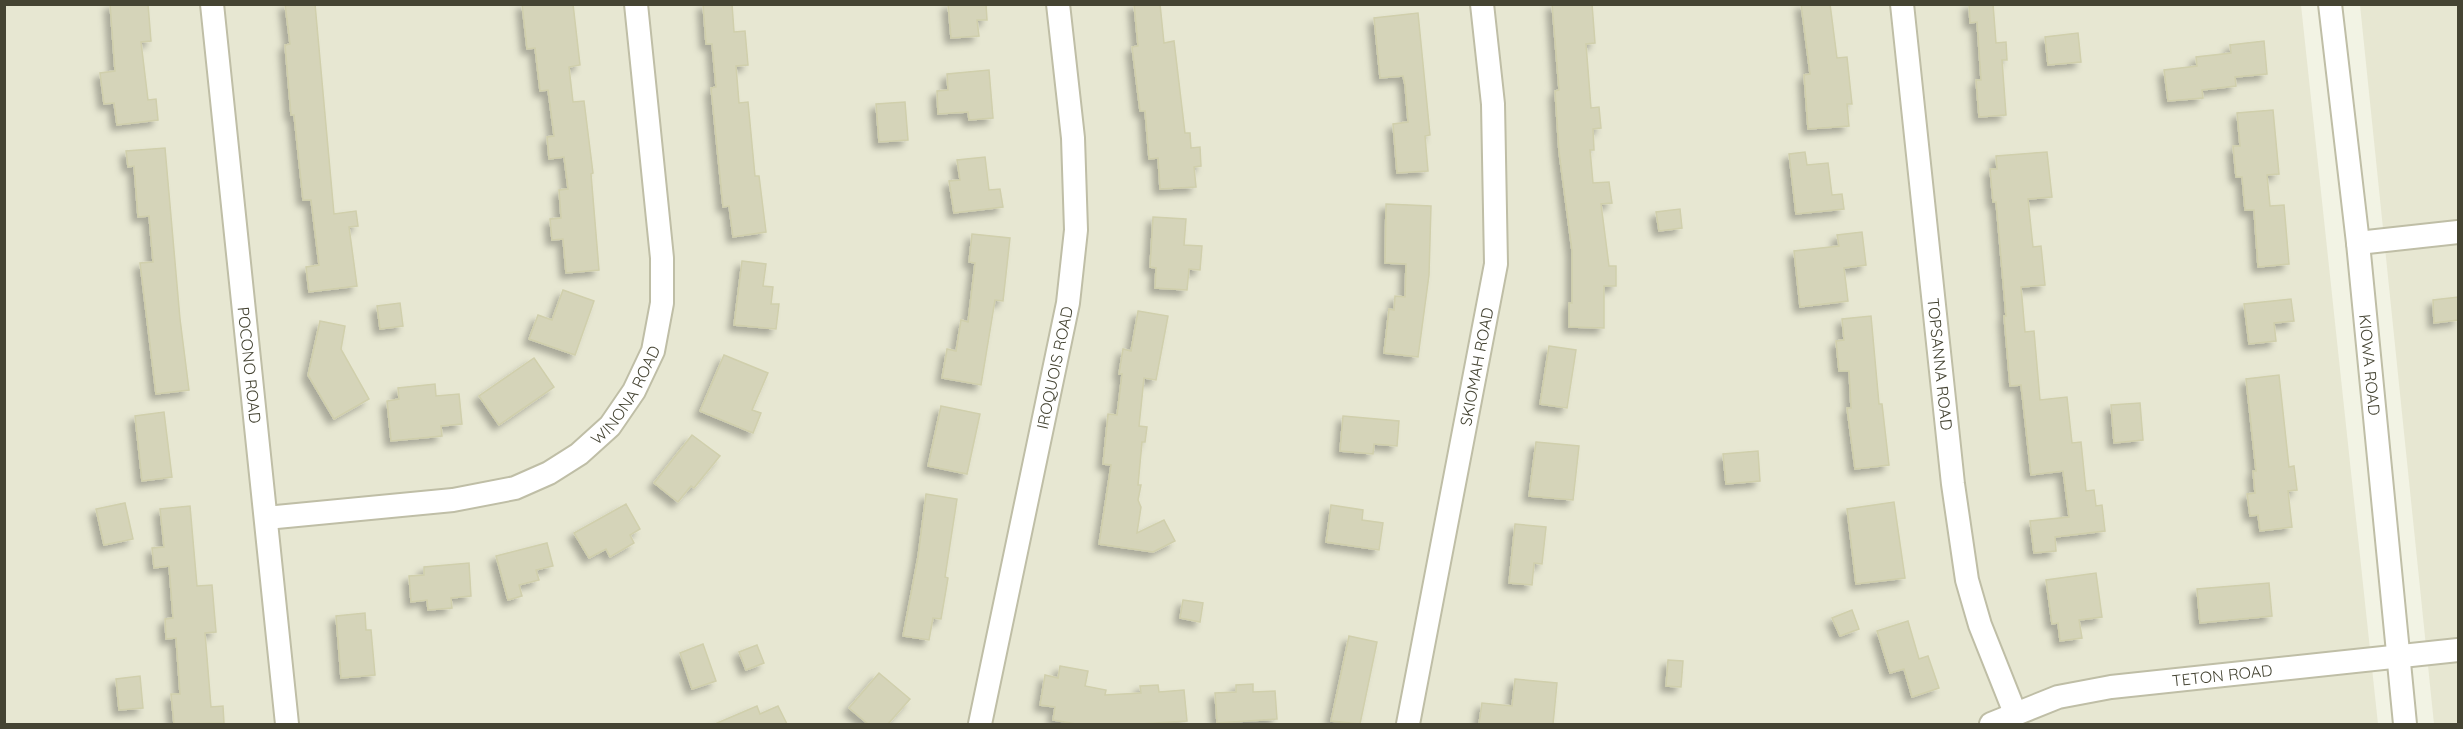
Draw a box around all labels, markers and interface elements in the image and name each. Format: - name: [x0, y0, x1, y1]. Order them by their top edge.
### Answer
- street label: TOPSANNA ROAD: [1923, 297, 1957, 431]
- street label: IROQUOIS ROAD: [1032, 304, 1077, 431]
- street label: POCONO ROAD: [234, 306, 266, 424]
- street label: SKIOMAH ROAD: [1455, 306, 1498, 427]
- street label: KIOWA ROAD: [2355, 313, 2385, 416]
- street label: WINONA ROAD: [586, 342, 664, 449]
- street label: TETON ROAD: [2171, 660, 2273, 690]

